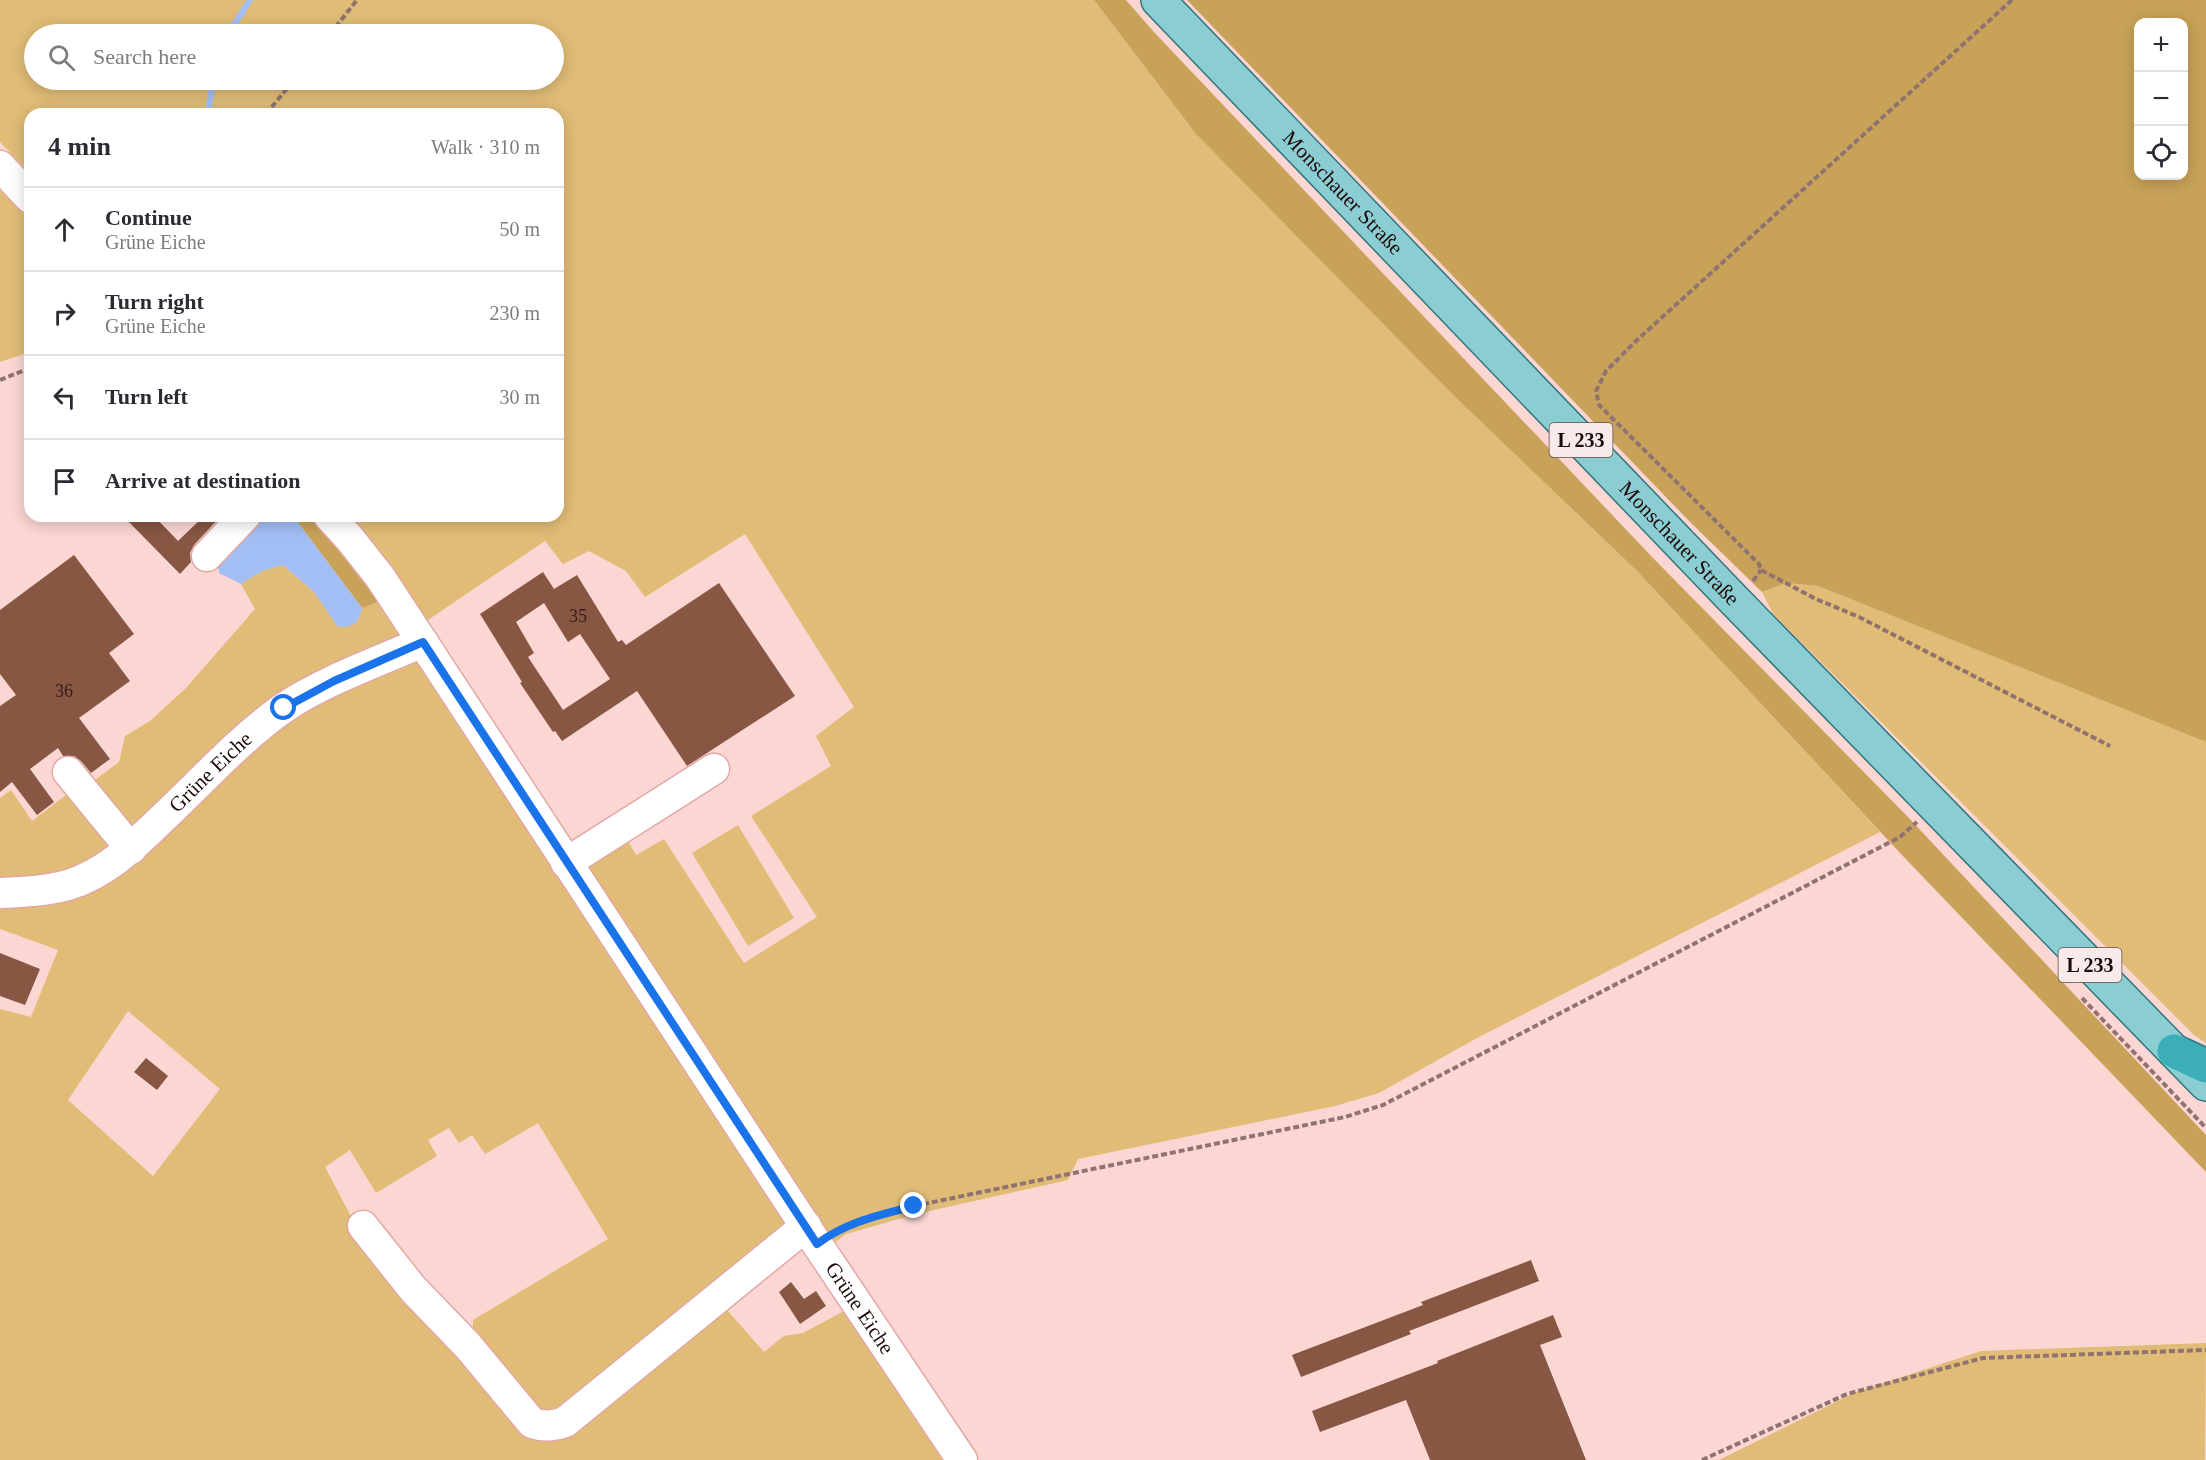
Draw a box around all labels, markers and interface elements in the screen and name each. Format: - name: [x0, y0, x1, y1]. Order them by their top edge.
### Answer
- map controls: [2134, 18, 2188, 180]
- button: +: [2134, 18, 2188, 72]
- search box: [24, 24, 564, 90]
- icon: search: [45, 41, 78, 74]
- text: Search here: [93, 44, 196, 69]
- button: −: [2134, 72, 2188, 126]
- street label: Monschauer Straße: [1278, 126, 1408, 260]
- button: locate: [2134, 126, 2188, 180]
- text: 4 min: [48, 132, 111, 161]
- text: Walk · 310 m: [431, 136, 540, 158]
- text: Continue: [105, 205, 192, 230]
- icon: ahead: [48, 213, 81, 246]
- text: 50 m: [499, 218, 540, 240]
- text: Grüne Eiche: [105, 231, 206, 253]
- text: Turn right: [105, 289, 204, 314]
- icon: right: [48, 297, 81, 330]
- text: 230 m: [489, 302, 540, 324]
- text: Grüne Eiche: [105, 315, 206, 337]
- icon: left: [48, 381, 81, 414]
- text: Turn left: [105, 384, 188, 409]
- text: 30 m: [499, 386, 540, 408]
- road number: L 233: [1550, 423, 1612, 457]
- icon: arrive: [48, 465, 81, 498]
- text: Arrive at destination: [105, 468, 301, 493]
- street label: Monschauer Straße: [1614, 476, 1745, 610]
- house number: 35: [569, 606, 587, 626]
- house number: 36: [55, 681, 73, 701]
- route start: [270, 694, 296, 720]
- street label: Grüne Eiche: [164, 727, 257, 817]
- road number: L 233: [2058, 948, 2122, 982]
- route end: [900, 1192, 926, 1218]
- street label: Grüne Eiche: [821, 1257, 899, 1358]

